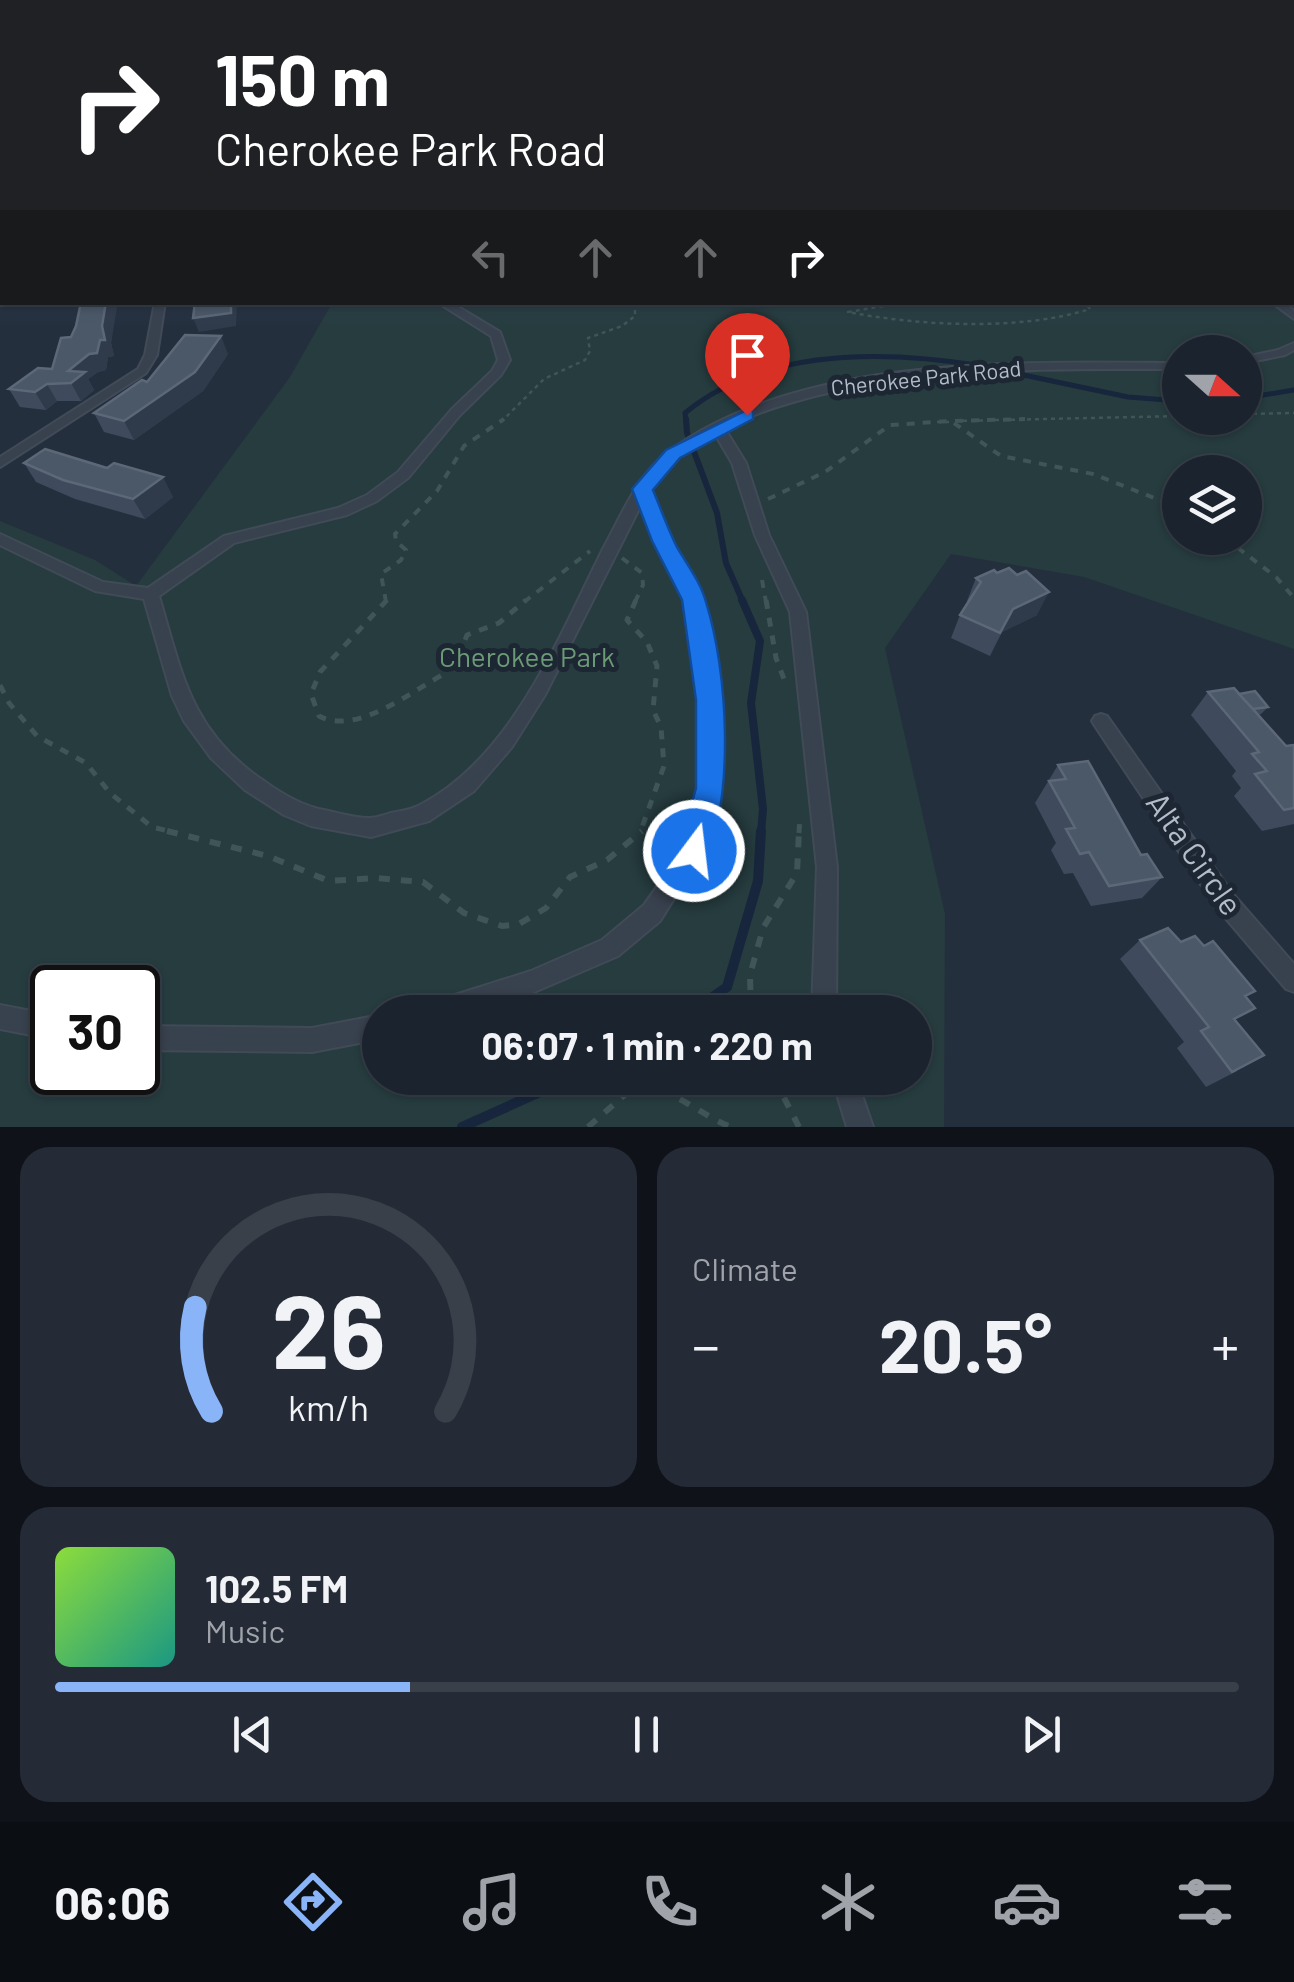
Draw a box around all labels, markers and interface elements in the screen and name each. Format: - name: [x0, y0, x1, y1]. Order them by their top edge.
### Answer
- text: 150 m: [215, 36, 390, 120]
- icon: right: [50, 40, 180, 170]
- text: Cherokee Park Road: [215, 121, 607, 175]
- icon: left: [463, 230, 518, 285]
- icon: ahead: [568, 230, 623, 285]
- icon: ahead: [673, 230, 728, 285]
- icon: right: [778, 230, 833, 285]
- pin: [705, 313, 790, 416]
- icon: arrive: [720, 328, 775, 383]
- north arrow: [1162, 335, 1262, 435]
- map controls: [1162, 335, 1262, 555]
- street label: Cherokee Park Road: [829, 354, 1022, 400]
- button: layers: [1162, 455, 1262, 555]
- park label: Cherokee Park: [439, 639, 615, 673]
- street label: Alta Circle: [1140, 784, 1252, 922]
- position arrow: [642, 799, 746, 903]
- speed limit sign: 30: [30, 965, 160, 1095]
- text: 06:07 · 1 min · 220 m: [481, 1022, 813, 1068]
- text: Climate: [692, 1249, 798, 1287]
- text: 26: [271, 1265, 386, 1390]
- text: 20.5°: [879, 1298, 1052, 1388]
- text: −: [692, 1311, 720, 1377]
- text: +: [1211, 1311, 1239, 1377]
- text: km/h: [288, 1385, 369, 1428]
- text: 102.5 FM: [205, 1565, 348, 1611]
- text: Music: [205, 1611, 285, 1649]
- icon: previous: [225, 1707, 280, 1762]
- icon: pause: [619, 1707, 674, 1762]
- icon: next: [1014, 1707, 1069, 1762]
- icon: directions: [278, 1867, 348, 1937]
- icon: music: [457, 1867, 527, 1937]
- icon: phone: [635, 1867, 705, 1937]
- icon: climate: [813, 1867, 883, 1937]
- icon: car: [992, 1867, 1062, 1937]
- icon: filters: [1170, 1867, 1240, 1937]
- text: 06:06: [54, 1875, 170, 1929]

